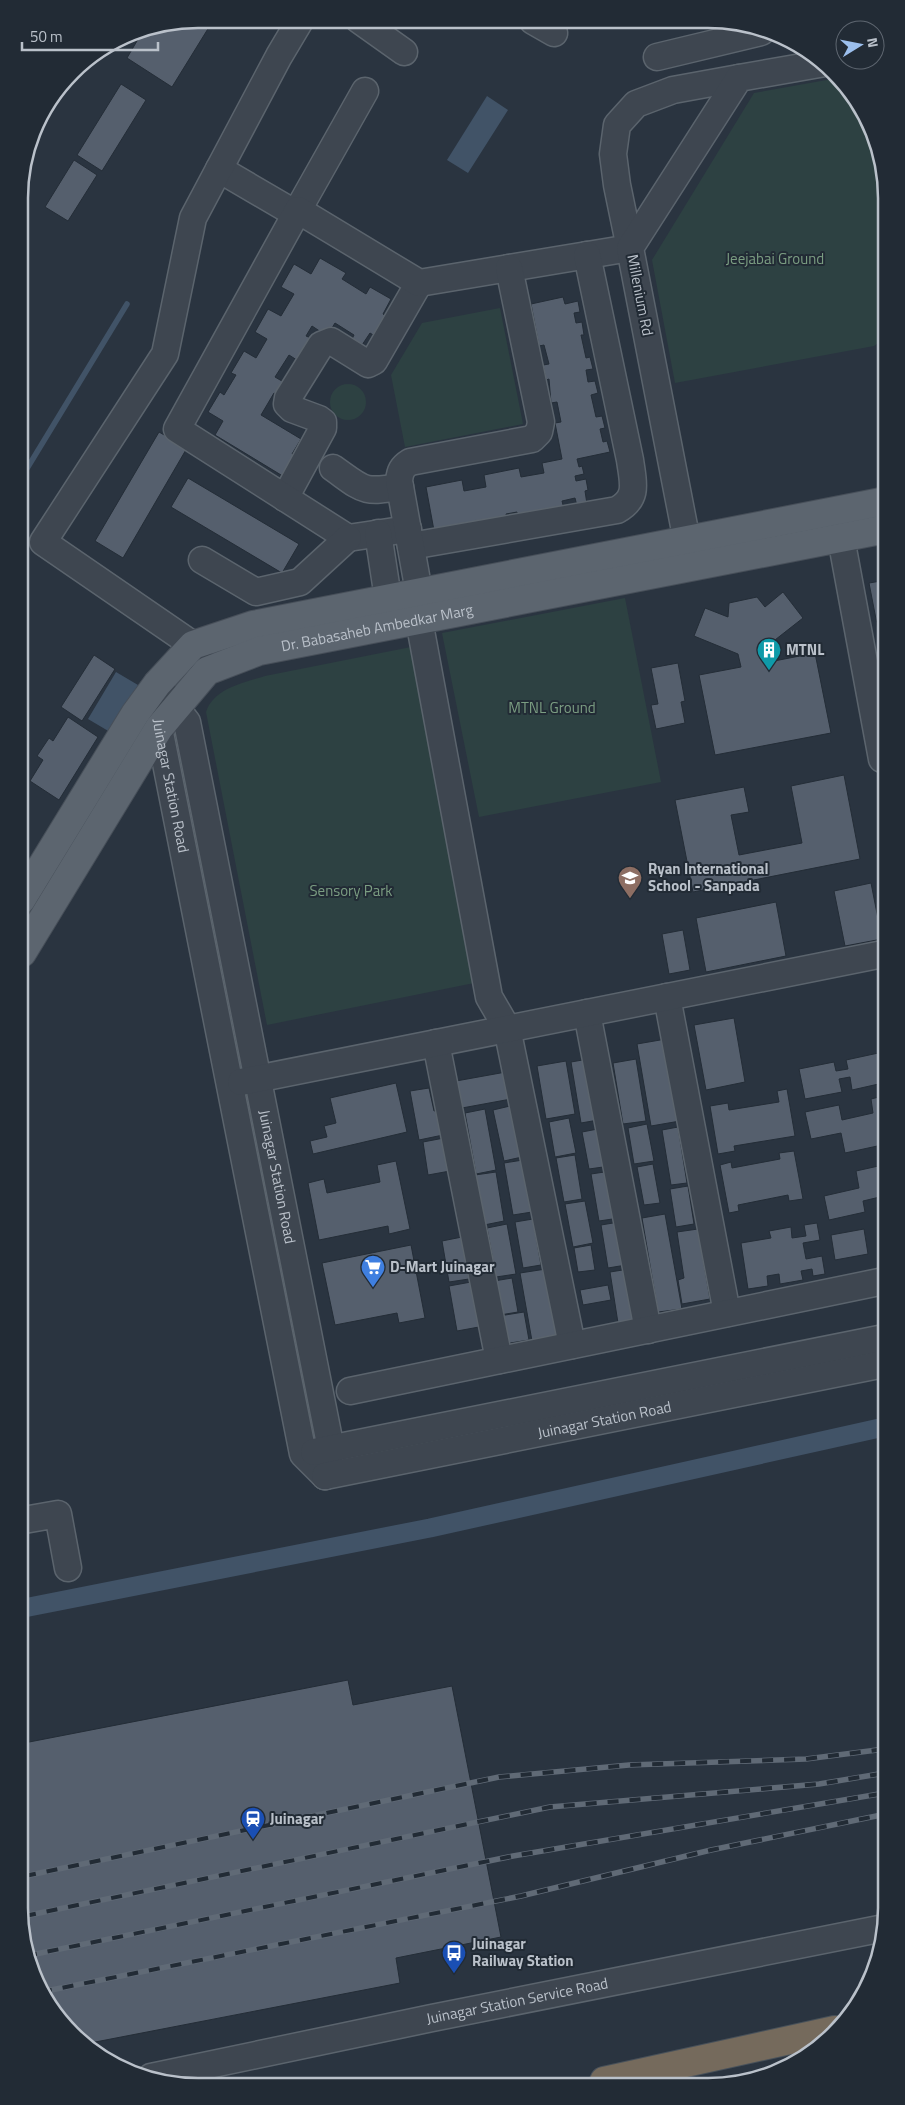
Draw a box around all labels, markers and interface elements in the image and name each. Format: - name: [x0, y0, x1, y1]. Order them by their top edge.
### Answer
- scale bar: [22, 20, 159, 52]
- north arrow: [835, 20, 885, 70]
- text: 50 m: [30, 25, 63, 48]
- text: N: [862, 36, 884, 49]
- park label: Jeejabai Ground: [726, 247, 824, 270]
- street label: Millenium Rd: [621, 252, 660, 338]
- street label: Dr. Babasaheb Ambedkar Marg: [279, 598, 475, 657]
- building icon: MTNL: [756, 637, 782, 671]
- place label: MTNL: [786, 638, 824, 661]
- park label: MTNL Ground: [508, 696, 596, 719]
- street label: Juinagar Station Road: [147, 718, 195, 855]
- place label: Ryan International School - Sanpada: [648, 857, 769, 897]
- school or university icon: Ryan International School - Sanpada: [617, 865, 643, 899]
- park label: Sensory Park: [309, 879, 393, 902]
- street label: Juinagar Station Road: [253, 1108, 302, 1246]
- supermarket icon: D-Mart Juinagar: [360, 1254, 386, 1288]
- place label: D-Mart Juinagar: [390, 1255, 495, 1278]
- street label: Juinagar Station Road: [535, 1395, 673, 1444]
- station icon: Juinagar: [240, 1806, 266, 1840]
- place label: Juinagar: [270, 1807, 324, 1830]
- place label: Juinagar Railway Station: [472, 1932, 574, 1972]
- bus stop icon: Juinagar Railway Station: [441, 1940, 467, 1974]
- street label: Juinagar Station Service Road: [424, 1971, 610, 2030]

